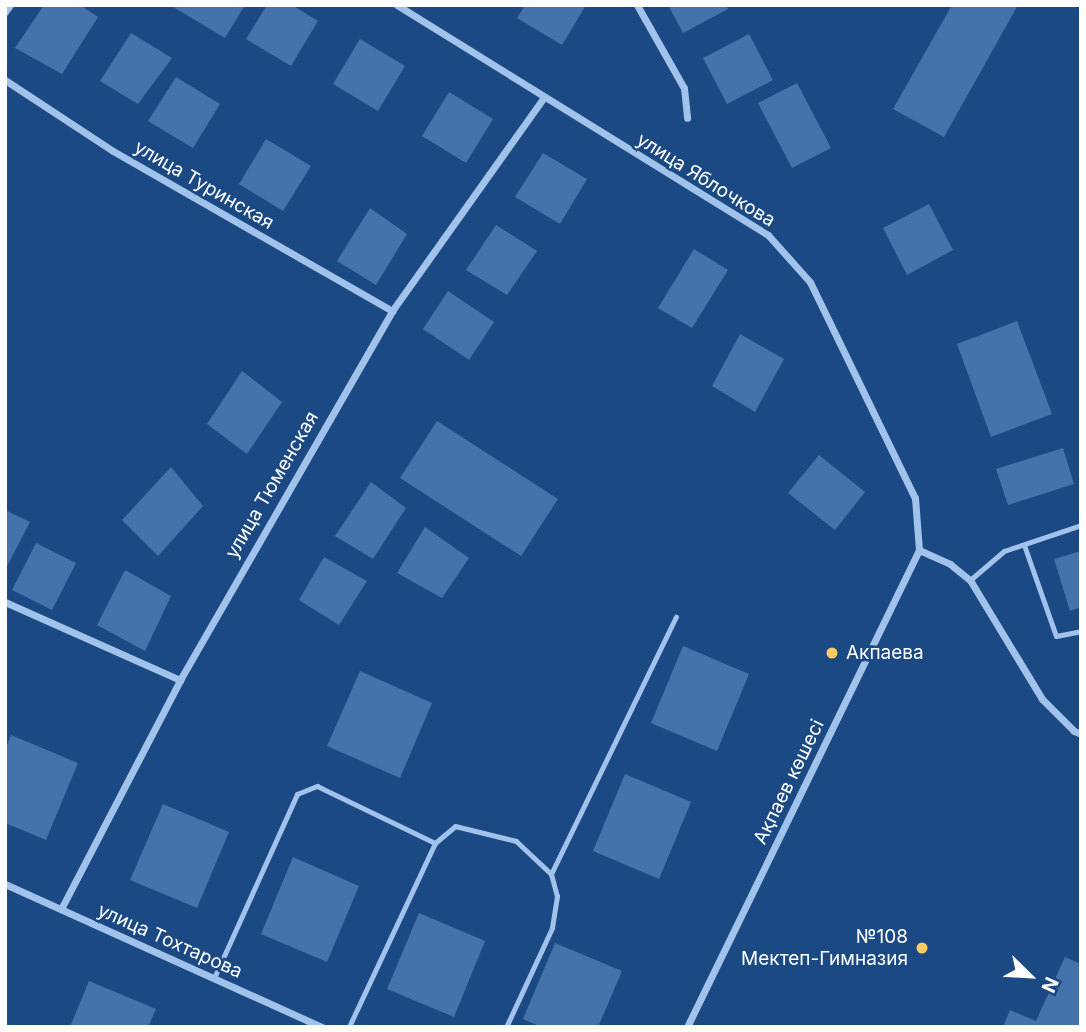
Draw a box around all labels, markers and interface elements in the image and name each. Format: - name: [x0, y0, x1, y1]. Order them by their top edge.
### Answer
- street label: улица Яблочкова: [633, 128, 779, 232]
- street label: улица Туринская: [130, 136, 278, 234]
- street label: улица Тюменская: [221, 407, 323, 563]
- place label: Акпаева: [846, 642, 924, 664]
- marker: Акпаева: [824, 645, 840, 661]
- street label: Ақпаев көшесі: [749, 716, 829, 848]
- street label: улица Тохтарова: [94, 899, 246, 983]
- place label: №108 Мектеп-Гимназия: [741, 926, 908, 970]
- marker: №108 Мектеп-Гимназия: [914, 940, 930, 956]
- north arrow: [995, 941, 1065, 1011]
- text: N: [1036, 973, 1063, 996]

